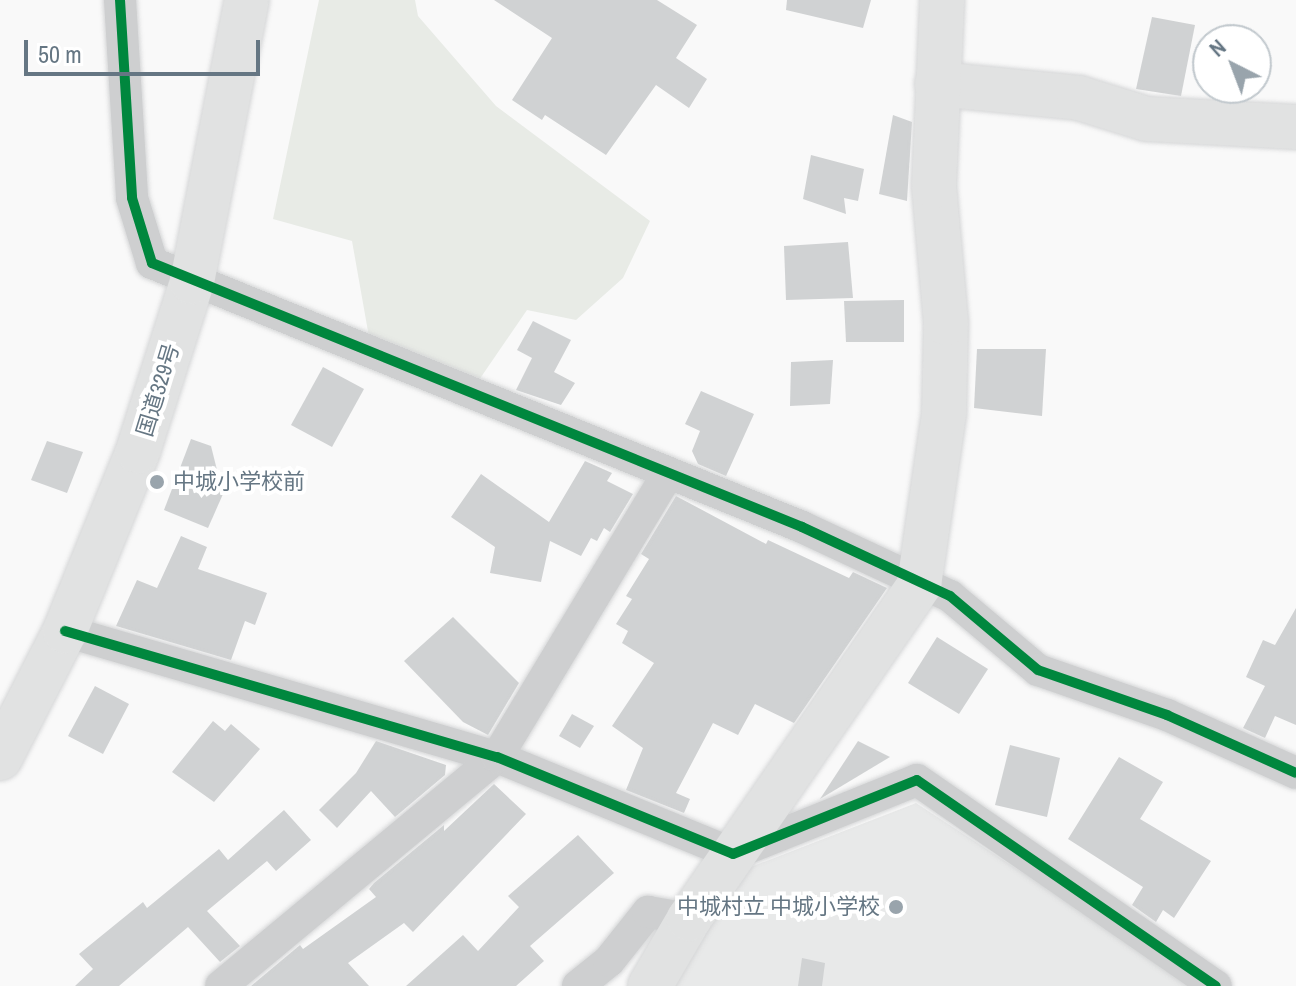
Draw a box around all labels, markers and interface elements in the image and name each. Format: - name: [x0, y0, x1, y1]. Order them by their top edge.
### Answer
- scale bar: [28, 24, 264, 74]
- north arrow: [1192, 24, 1272, 104]
- text: N: [1202, 32, 1232, 63]
- text: 50 m: [38, 38, 82, 70]
- street label: 国道329号: [131, 340, 185, 440]
- place label: 中城小学校前: [173, 469, 305, 495]
- marker: 中城小学校前: [148, 473, 166, 491]
- place label: 中城村立 中城小学校: [677, 894, 880, 920]
- marker: 中城村立 中城小学校: [887, 898, 905, 916]

